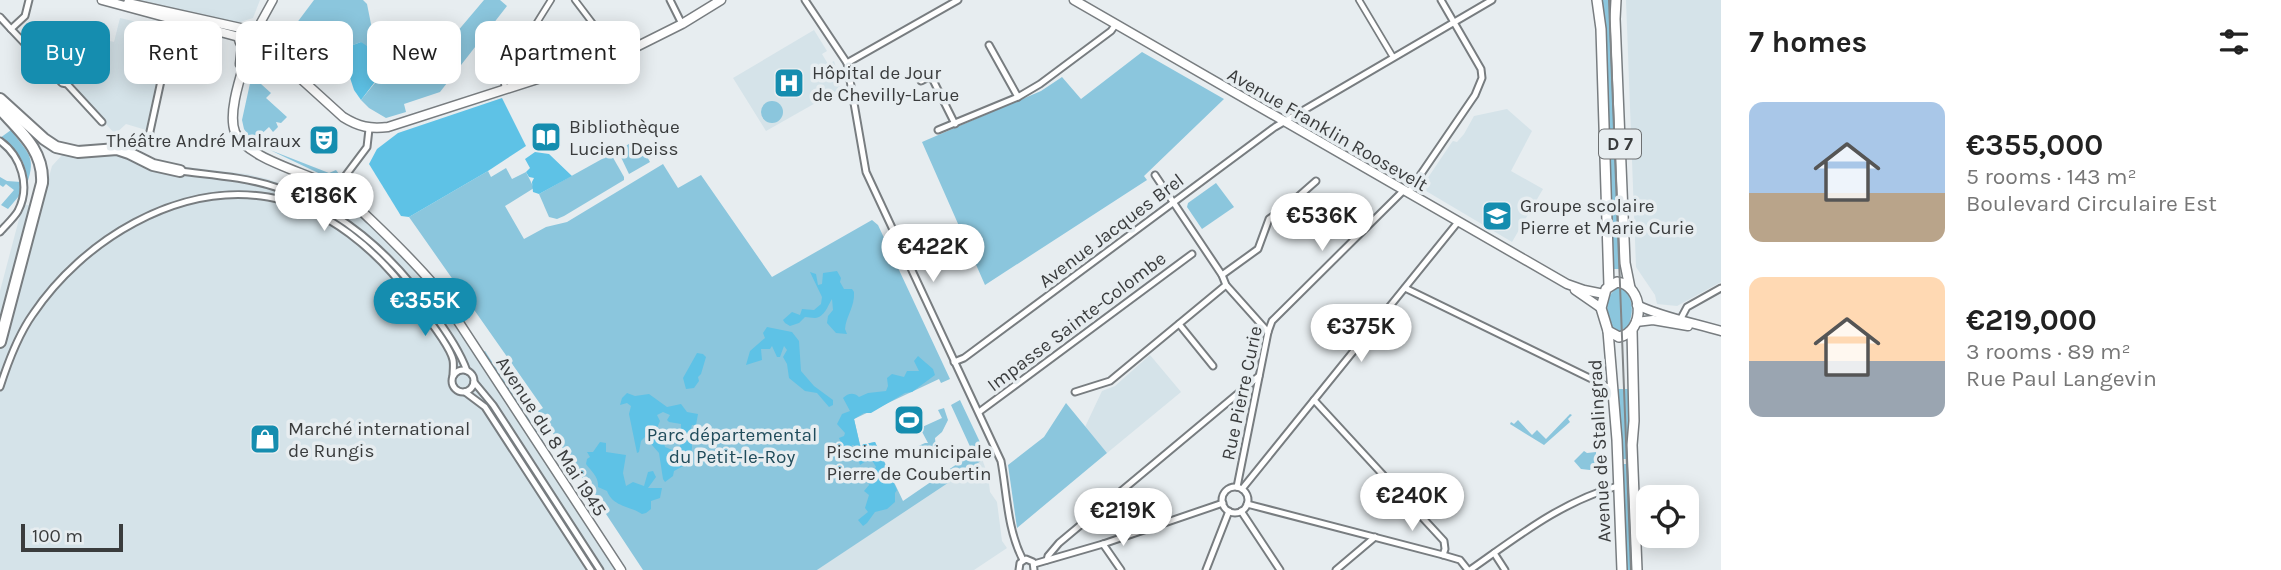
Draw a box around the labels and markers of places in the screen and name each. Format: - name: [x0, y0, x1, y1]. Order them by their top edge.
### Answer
- place label: Hôpital de Jour de Chevilly-Larue: [812, 62, 959, 106]
- hospital icon: Hôpital de Jour de Chevilly-Larue: [772, 66, 806, 100]
- place label: Bibliothèque Lucien Deiss: [569, 116, 680, 160]
- library icon: Bibliothèque Lucien Deiss: [529, 120, 563, 154]
- theatre icon: Théâtre André Malraux: [307, 123, 341, 157]
- place label: Théâtre André Malraux: [106, 130, 301, 152]
- pin: €186K: [275, 174, 373, 233]
- pin: €536K: [1273, 194, 1371, 253]
- place label: Groupe scolaire Pierre et Marie Curie: [1520, 195, 1694, 239]
- school or university icon: Groupe scolaire Pierre et Marie Curie: [1480, 199, 1514, 233]
- pin: €422K: [884, 224, 982, 284]
- pin: €355K: [376, 278, 474, 338]
- pin: €375K: [1312, 304, 1410, 364]
- sports icon: Piscine municipale Pierre de Coubertin: [892, 403, 926, 437]
- place label: Marché international de Rungis: [288, 418, 470, 462]
- shop icon: Marché international de Rungis: [248, 422, 282, 456]
- place label: Piscine municipale Pierre de Coubertin: [826, 441, 992, 485]
- pin: €240K: [1363, 474, 1461, 533]
- pin: €219K: [1074, 489, 1172, 548]

